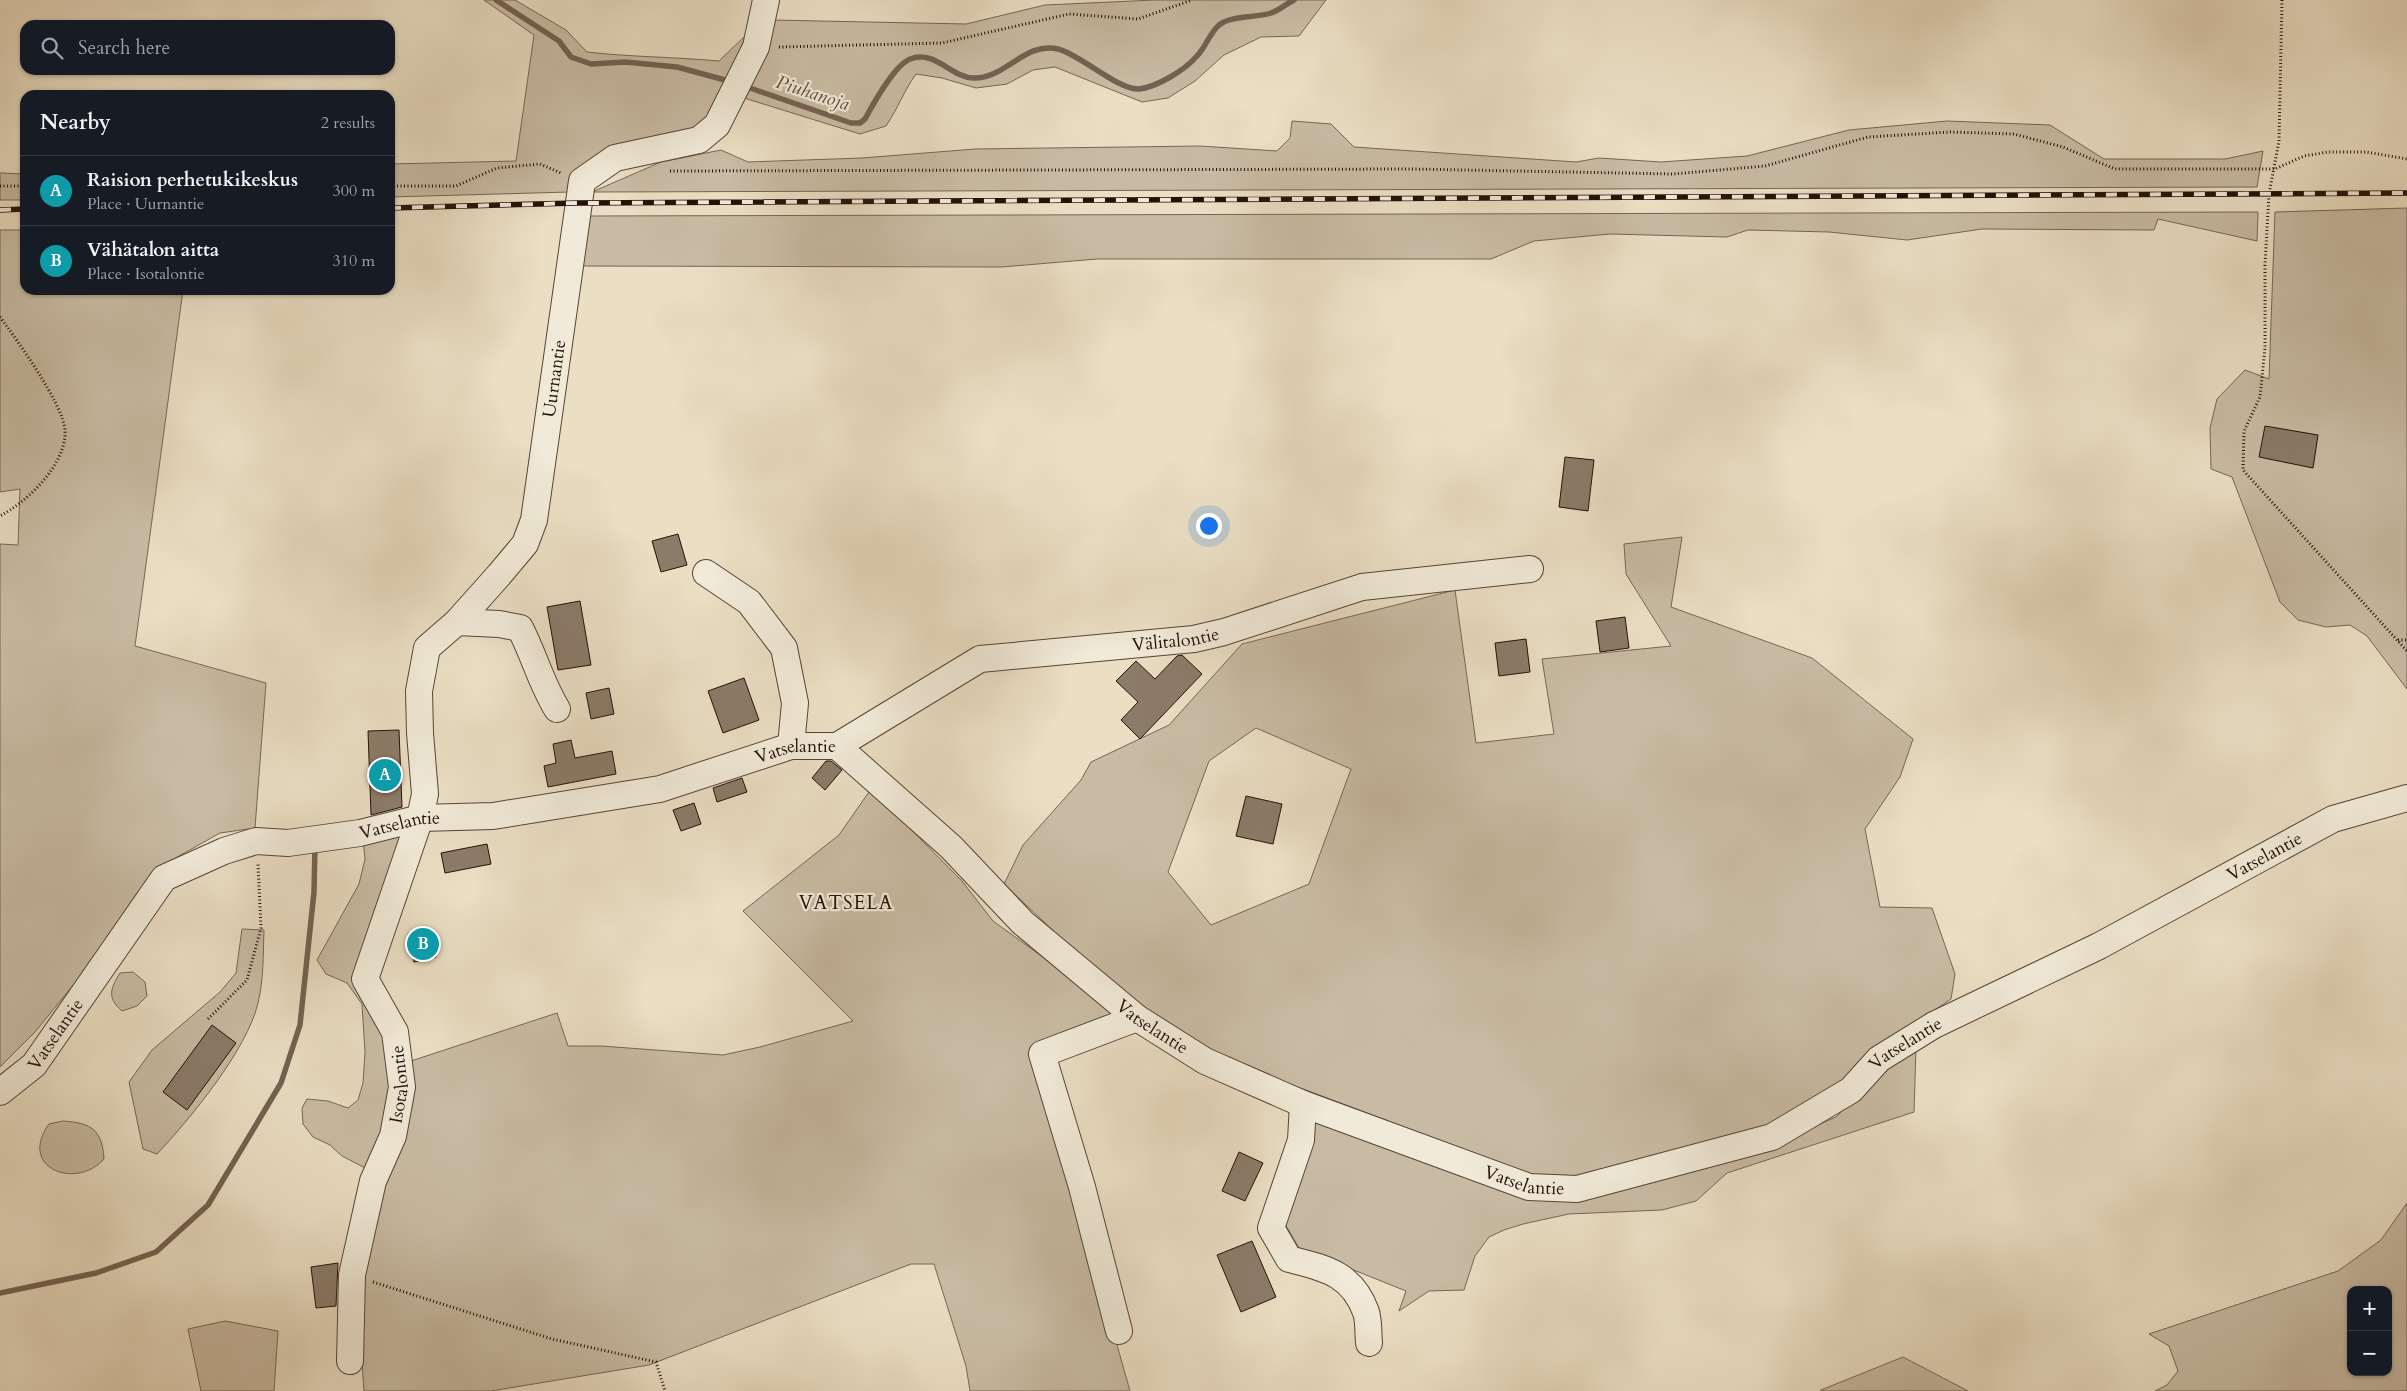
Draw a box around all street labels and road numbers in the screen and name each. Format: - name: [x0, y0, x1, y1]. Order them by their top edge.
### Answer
- street label: Uurnantie: [537, 338, 572, 419]
- street label: Välitalontie: [1131, 622, 1222, 658]
- street label: Vatselantie: [752, 733, 836, 770]
- street label: Vatselantie: [357, 805, 440, 846]
- street label: Vatselantie: [2222, 826, 2307, 887]
- street label: Vatselantie: [22, 993, 90, 1075]
- street label: Vatselantie: [1110, 994, 1193, 1060]
- street label: Vatselantie: [1863, 1011, 1946, 1076]
- street label: Isotalontie: [384, 1044, 415, 1126]
- street label: Vatselantie: [1480, 1160, 1565, 1201]

